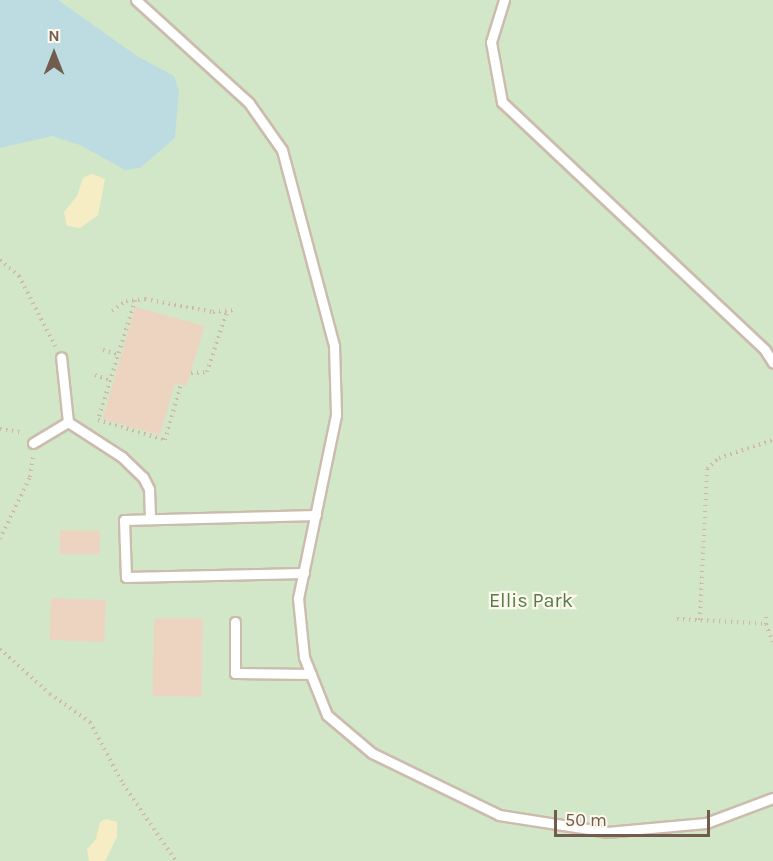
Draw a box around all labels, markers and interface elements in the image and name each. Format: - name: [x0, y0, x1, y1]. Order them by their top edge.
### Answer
- north arrow: [24, 24, 84, 84]
- text: N: [48, 26, 60, 45]
- park label: Ellis Park: [489, 588, 573, 612]
- scale bar: [557, 798, 713, 836]
- text: 50 m: [565, 809, 607, 831]

